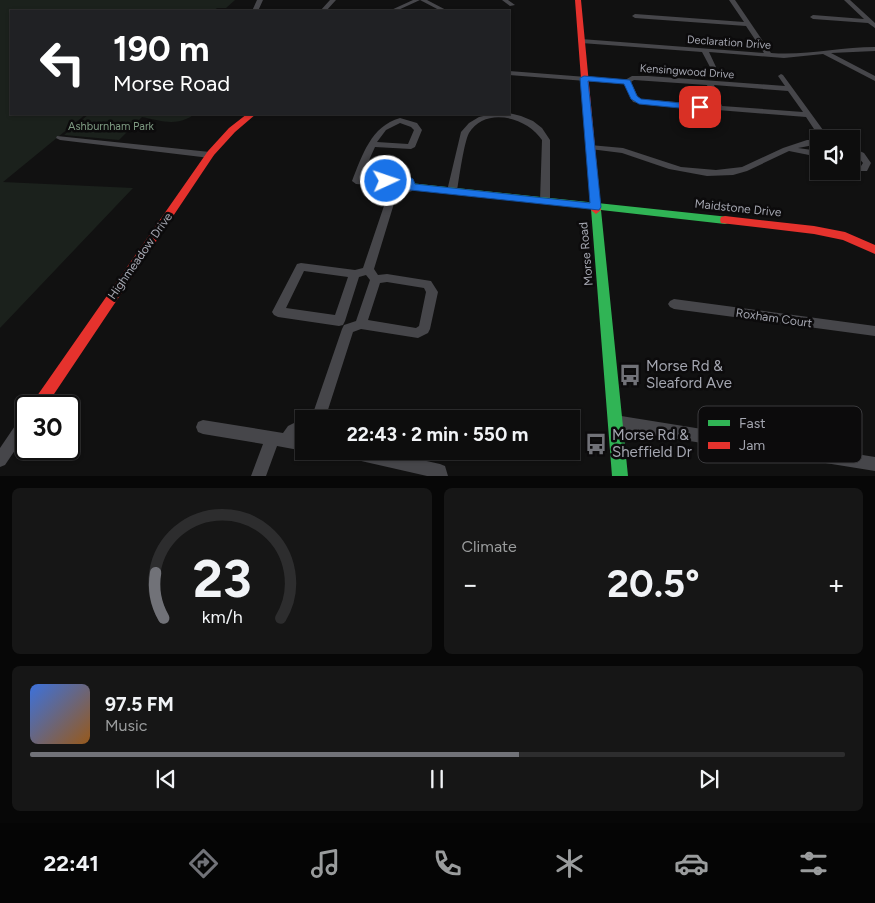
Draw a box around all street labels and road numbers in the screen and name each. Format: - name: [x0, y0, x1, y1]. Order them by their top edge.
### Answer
- street label: Declaration Drive: [686, 33, 771, 52]
- street label: Kensingwood Drive: [639, 62, 735, 81]
- street label: Maidstone Drive: [694, 196, 782, 220]
- street label: Highmeadow Drive: [105, 210, 175, 302]
- street label: Morse Road: [576, 222, 596, 286]
- street label: Roxham Court: [735, 306, 814, 330]

